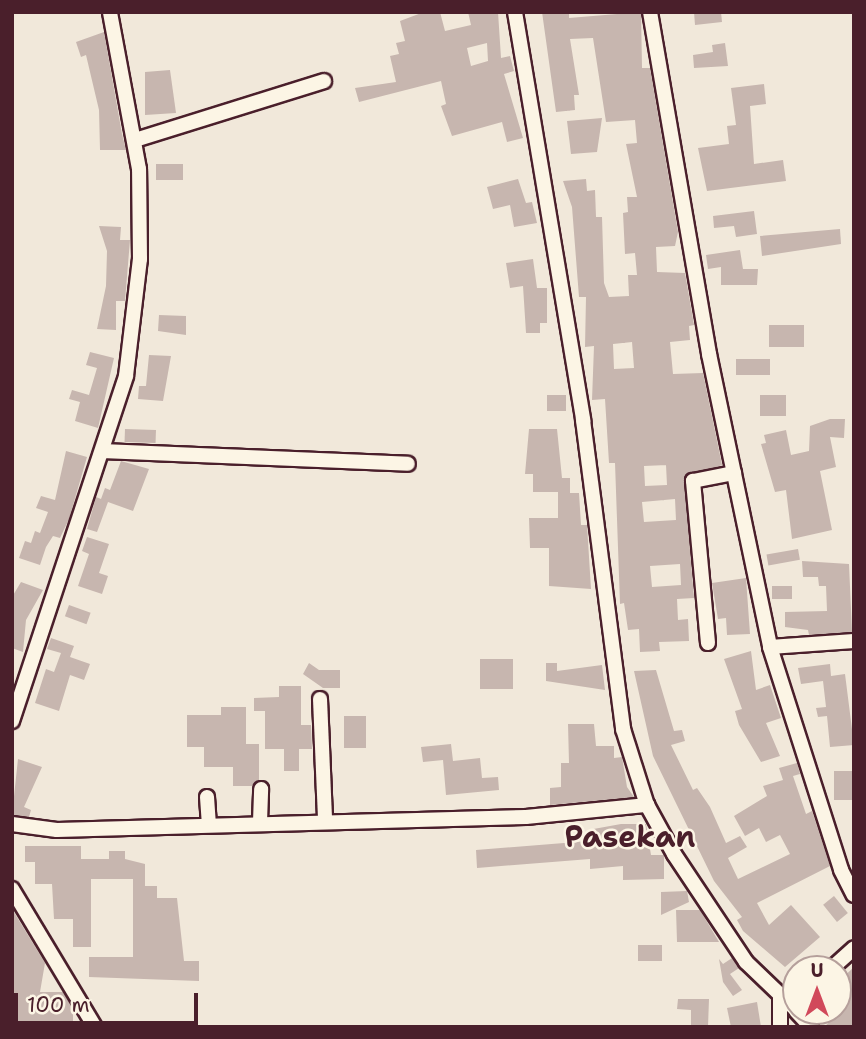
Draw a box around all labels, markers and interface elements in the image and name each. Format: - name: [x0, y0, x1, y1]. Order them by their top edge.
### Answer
- district label: Pasekan: [564, 819, 696, 855]
- north arrow: [782, 955, 852, 1025]
- text: U: [811, 958, 824, 983]
- scale bar: [18, 979, 201, 1023]
- text: 100 m: [27, 991, 90, 1019]

